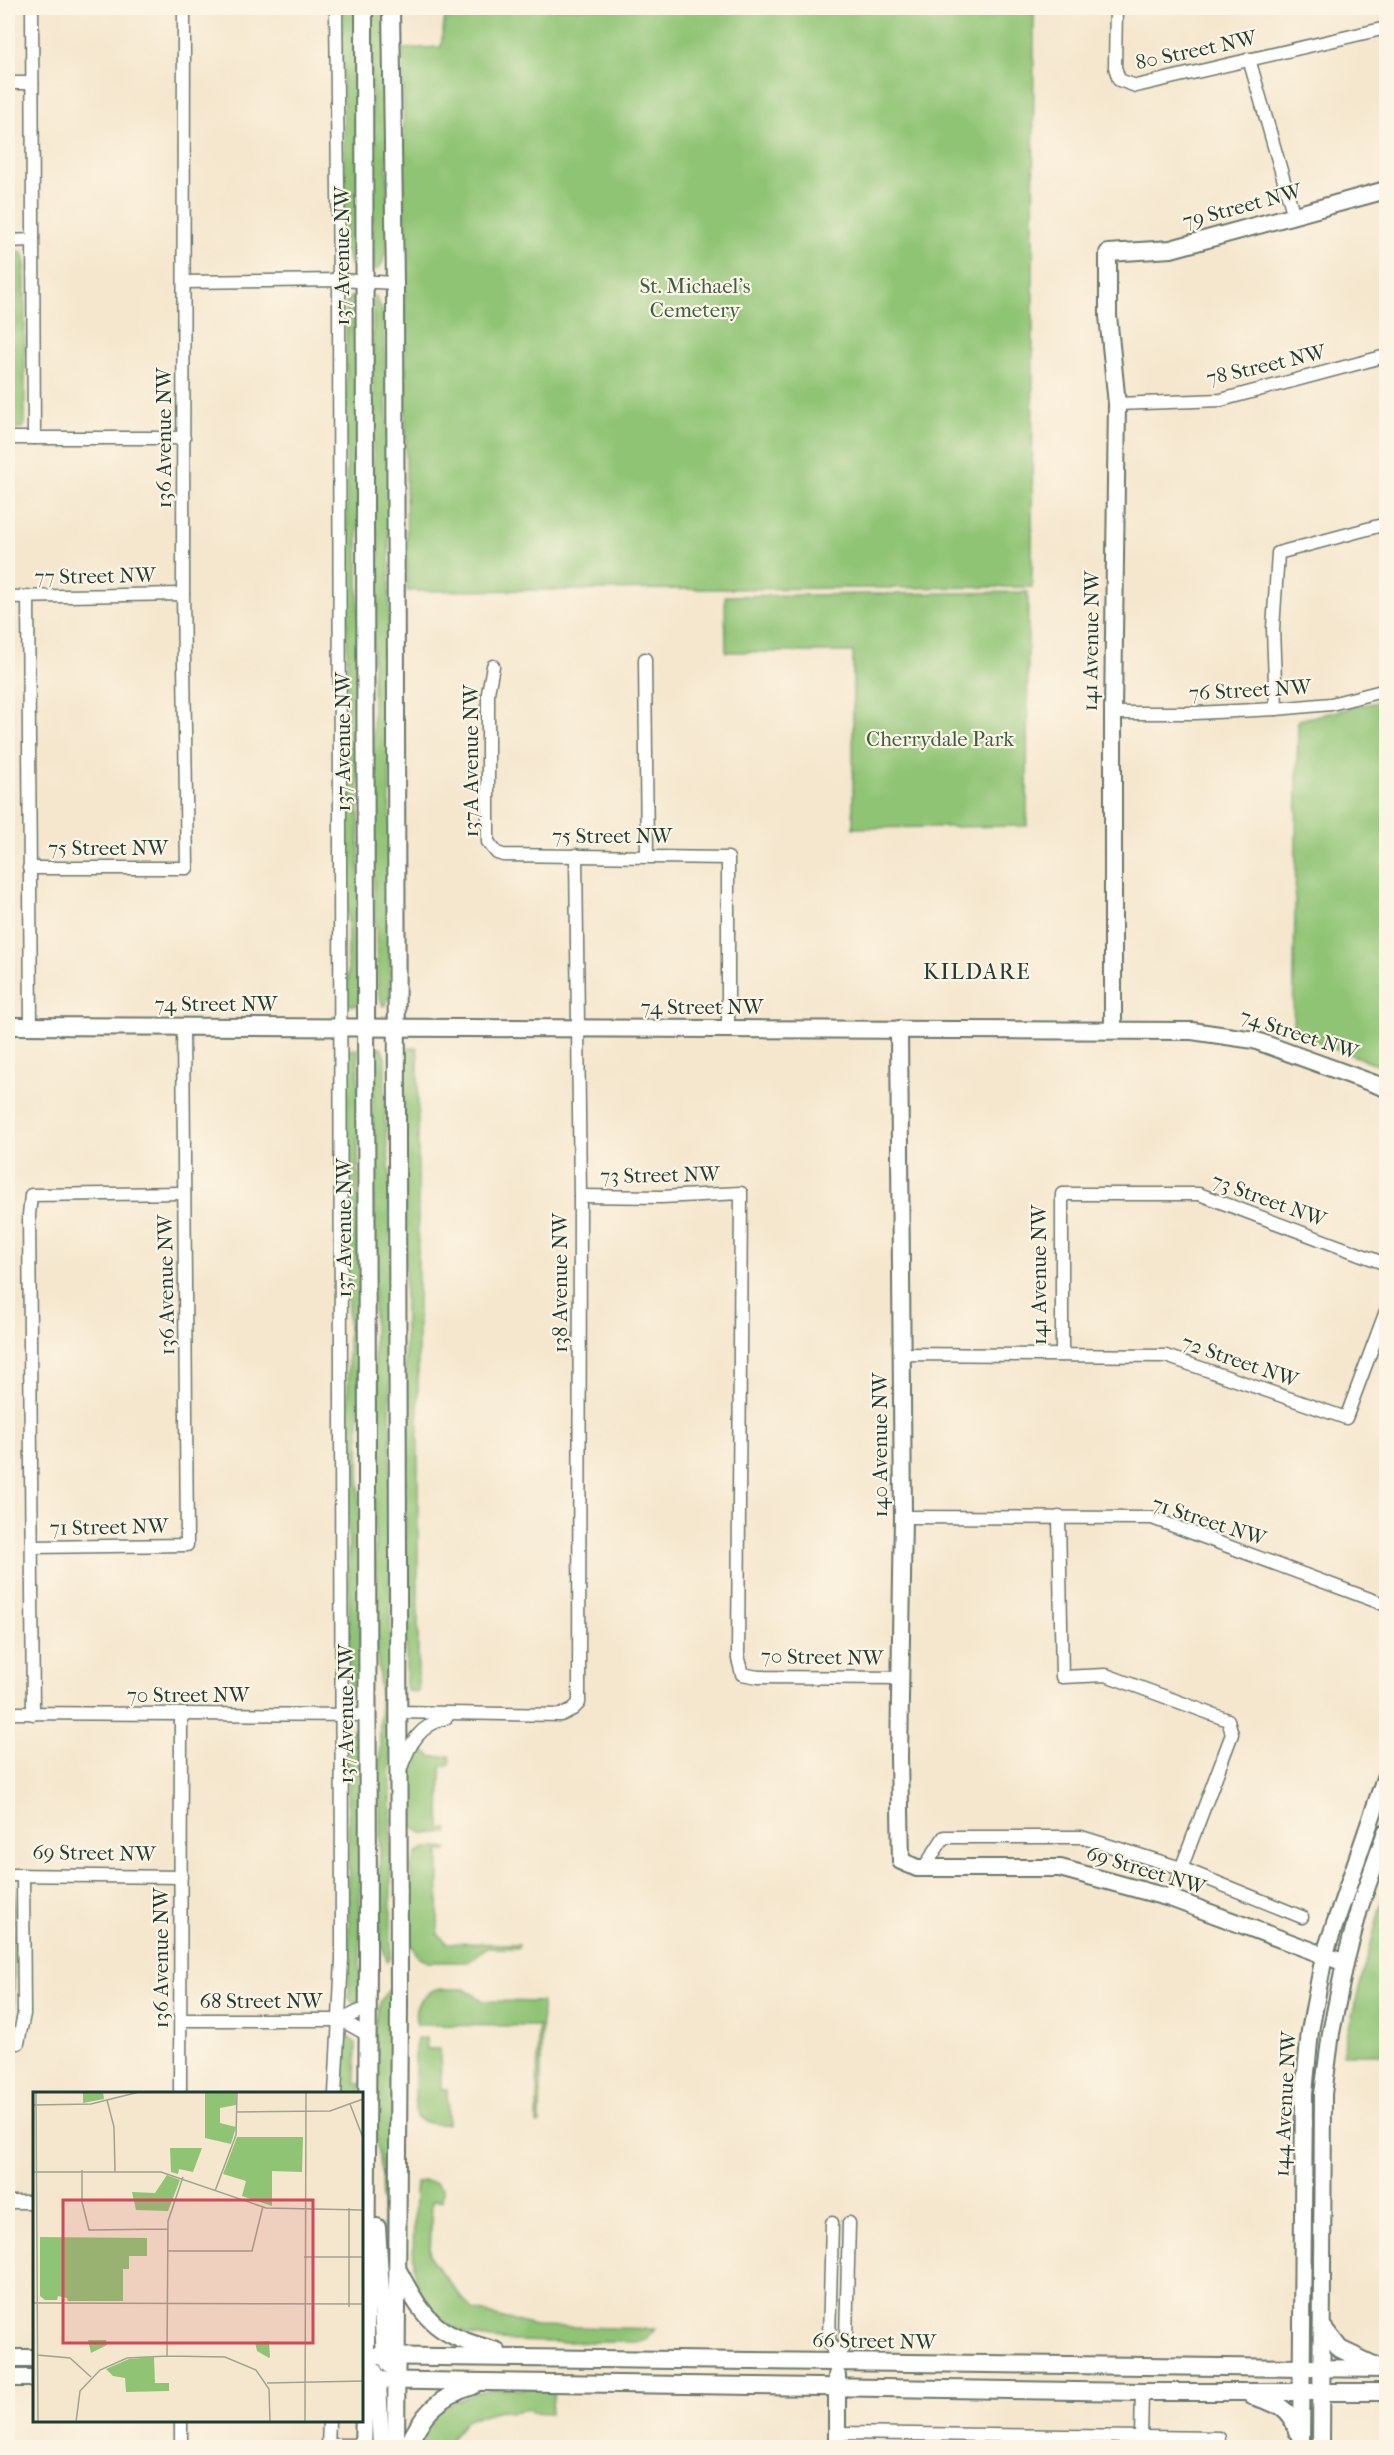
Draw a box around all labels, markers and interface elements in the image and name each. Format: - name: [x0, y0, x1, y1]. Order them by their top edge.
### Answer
- street label: 80 Street NW: [1133, 25, 1260, 75]
- street label: 79 Street NW: [1180, 178, 1305, 233]
- street label: 137 Avenue NW: [330, 185, 354, 326]
- park label: St. Michael's Cemetery: [639, 274, 751, 322]
- street label: 78 Street NW: [1204, 339, 1329, 390]
- street label: 136 Avenue NW: [152, 366, 176, 508]
- street label: 77 Street NW: [34, 563, 157, 589]
- street label: 141 Avenue NW: [1078, 569, 1104, 712]
- street label: 137 Avenue NW: [331, 671, 355, 812]
- street label: 76 Street NW: [1188, 675, 1313, 705]
- street label: 137A Avenue NW: [459, 683, 483, 838]
- park label: Cherrydale Park: [866, 727, 1014, 751]
- street label: 75 Street NW: [552, 824, 673, 848]
- street label: 75 Street NW: [48, 836, 169, 860]
- district label: KILDARE: [923, 959, 1031, 985]
- street label: 74 Street NW: [155, 992, 279, 1016]
- street label: 74 Street NW: [641, 995, 765, 1019]
- street label: 74 Street NW: [1237, 1004, 1362, 1065]
- street label: 137 Avenue NW: [332, 1157, 356, 1298]
- street label: 73 Street NW: [600, 1162, 721, 1188]
- street label: 73 Street NW: [1209, 1168, 1331, 1232]
- street label: 141 Avenue NW: [1027, 1203, 1051, 1345]
- street label: 138 Avenue NW: [548, 1212, 572, 1353]
- street label: 136 Avenue NW: [153, 1213, 179, 1356]
- street label: 72 Street NW: [1178, 1330, 1303, 1393]
- street label: 140 Avenue NW: [868, 1371, 892, 1517]
- street label: 71 Street NW: [1149, 1491, 1270, 1551]
- street label: 71 Street NW: [50, 1514, 170, 1540]
- street label: 137 Avenue NW: [334, 1643, 358, 1784]
- street label: 70 Street NW: [760, 1644, 885, 1670]
- street label: 70 Street NW: [127, 1683, 251, 1707]
- street label: 69 Street NW: [32, 1840, 157, 1866]
- street label: 69 Street NW: [1084, 1840, 1210, 1900]
- street label: 136 Avenue NW: [149, 1886, 173, 2028]
- street label: 68 Street NW: [200, 1989, 324, 2013]
- street label: 144 Avenue NW: [1269, 2029, 1301, 2177]
- inset map: [33, 2092, 363, 2422]
- street label: 66 Street NW: [812, 2328, 937, 2354]

